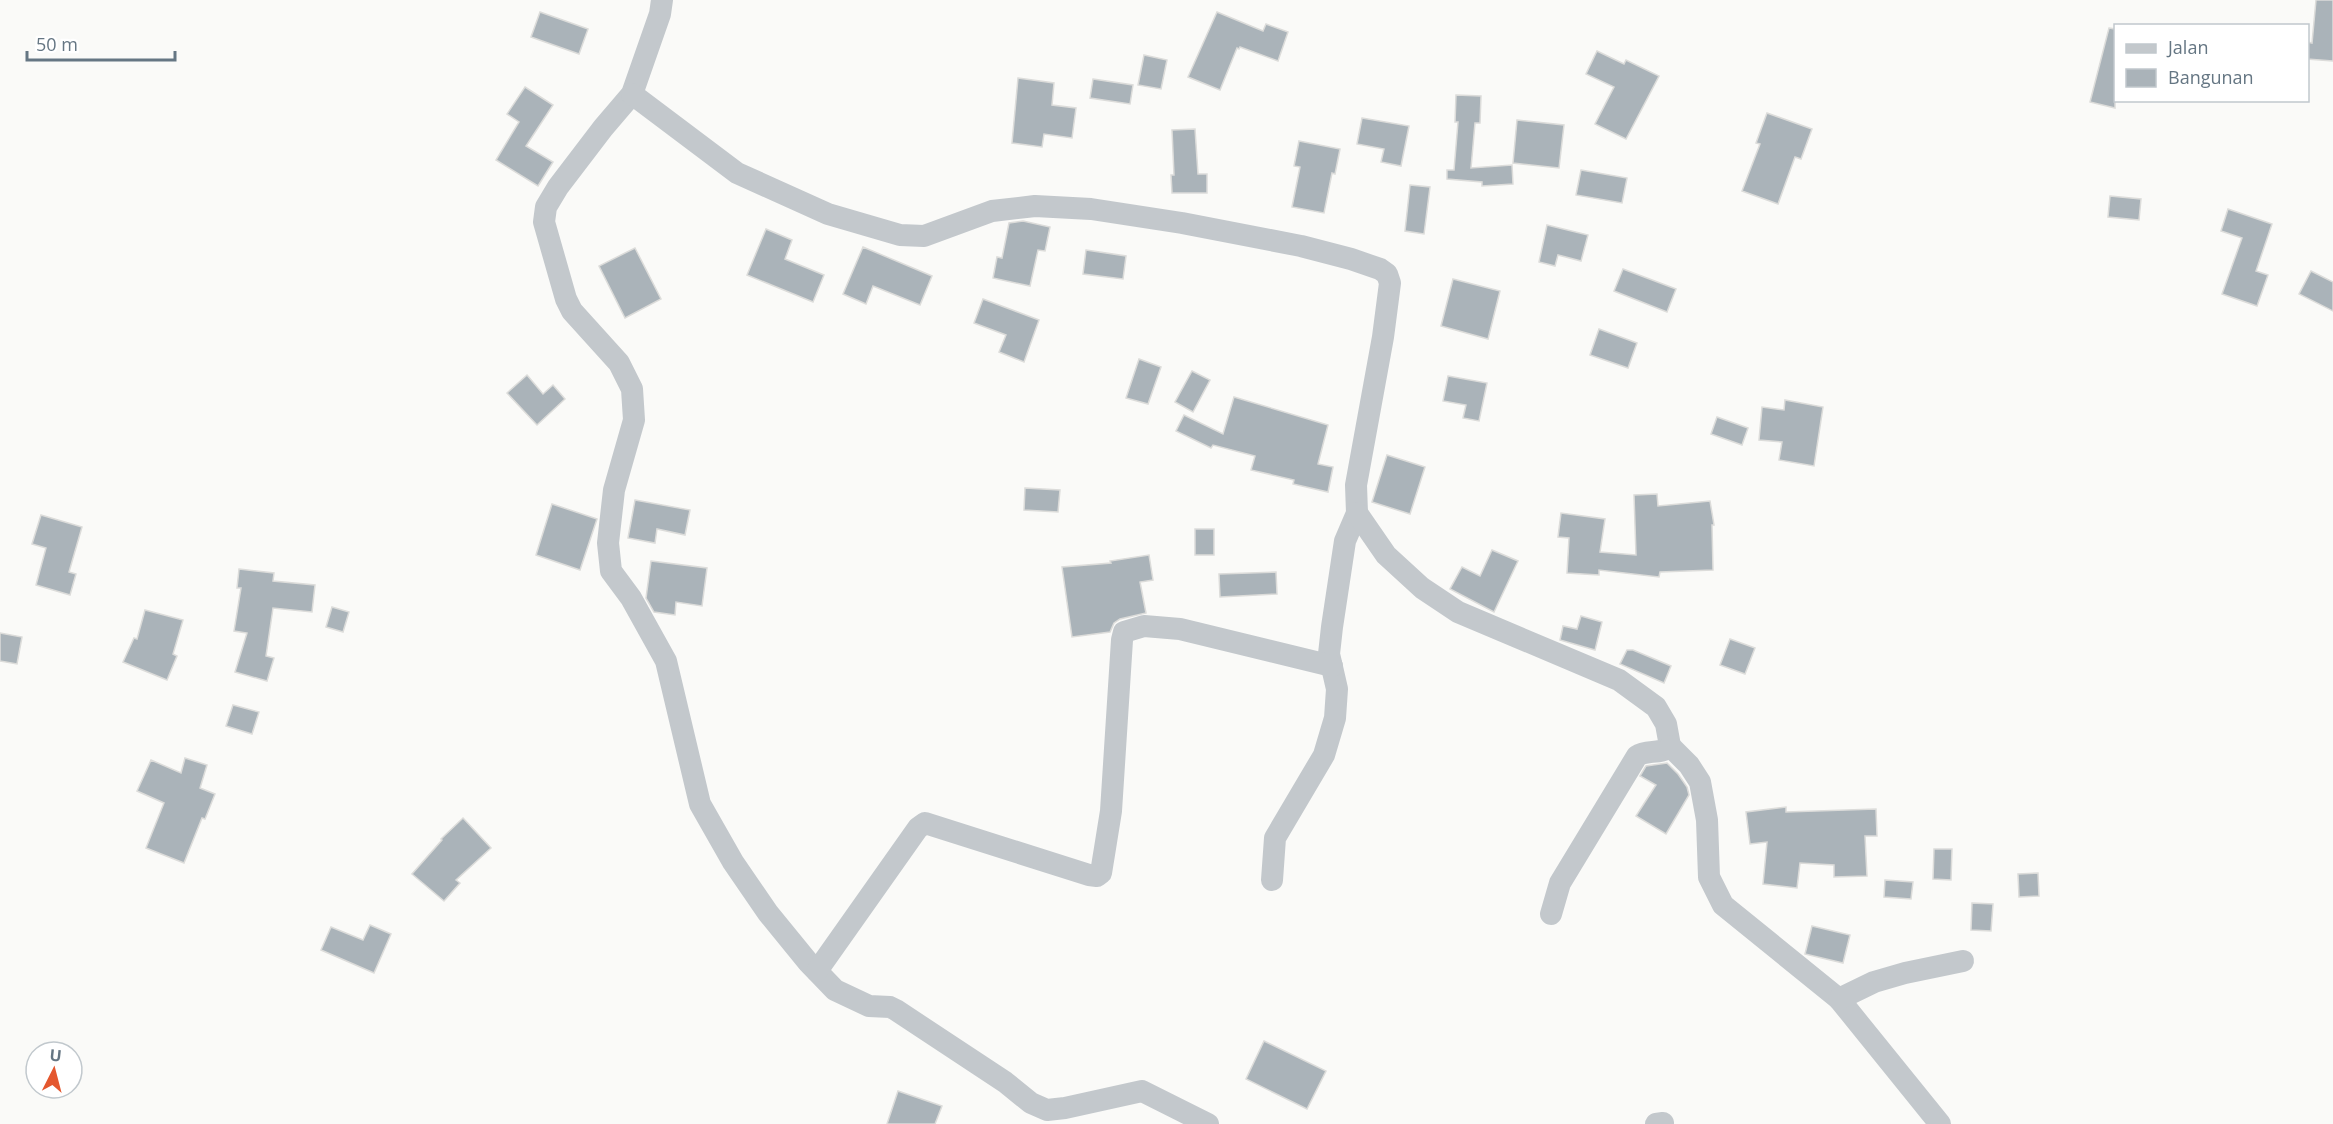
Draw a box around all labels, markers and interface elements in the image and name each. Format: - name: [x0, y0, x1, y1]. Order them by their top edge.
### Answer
- scale bar: [27, 24, 176, 62]
- legend: [2114, 24, 2309, 102]
- text: 50 m: [36, 32, 78, 56]
- text: Jalan: [2166, 35, 2208, 59]
- text: Bangunan: [2168, 65, 2254, 89]
- north arrow: [24, 1040, 84, 1100]
- text: U: [48, 1044, 63, 1067]

